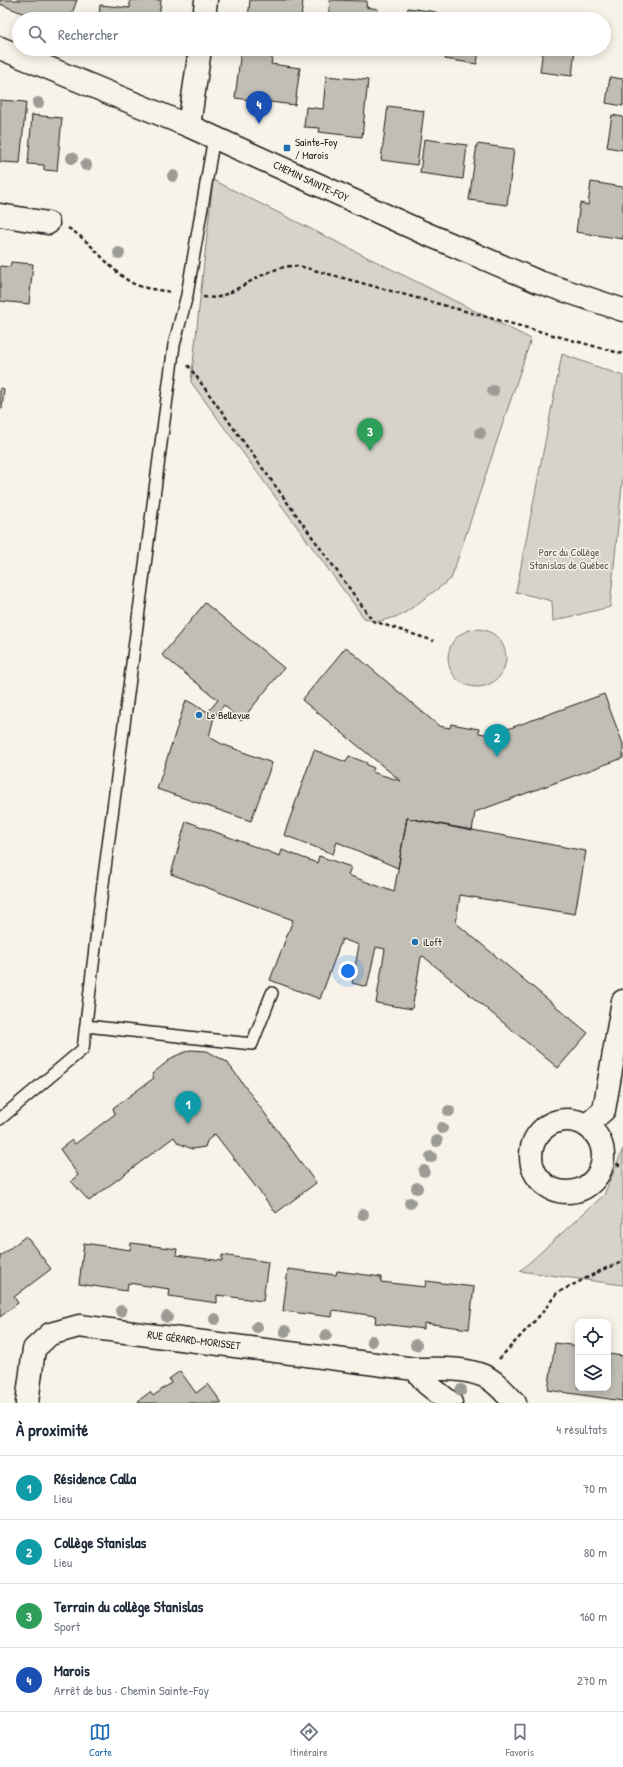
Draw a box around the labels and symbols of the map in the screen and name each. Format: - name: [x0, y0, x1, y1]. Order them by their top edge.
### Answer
- pin: 4: [246, 91, 272, 124]
- place label: Sainte-Foy / Marois: [295, 135, 338, 162]
- marker: Sainte-Foy / Marois: [282, 143, 292, 153]
- street label: CHEMIN SAINTE-FOY: [271, 157, 351, 205]
- pin: 3: [357, 418, 383, 451]
- park label: Parc du Collège Stanislas de Québec: [529, 545, 609, 572]
- place label: Le Bellevue: [207, 708, 251, 722]
- marker: Le Bellevue: [194, 710, 204, 720]
- pin: 2: [484, 724, 510, 757]
- place label: iLoft: [423, 935, 442, 949]
- marker: iLoft: [410, 937, 420, 947]
- your location: [338, 961, 358, 981]
- pin: 1: [175, 1091, 201, 1124]
- street label: RUE GÉRARD-MORISSET: [147, 1327, 242, 1353]

